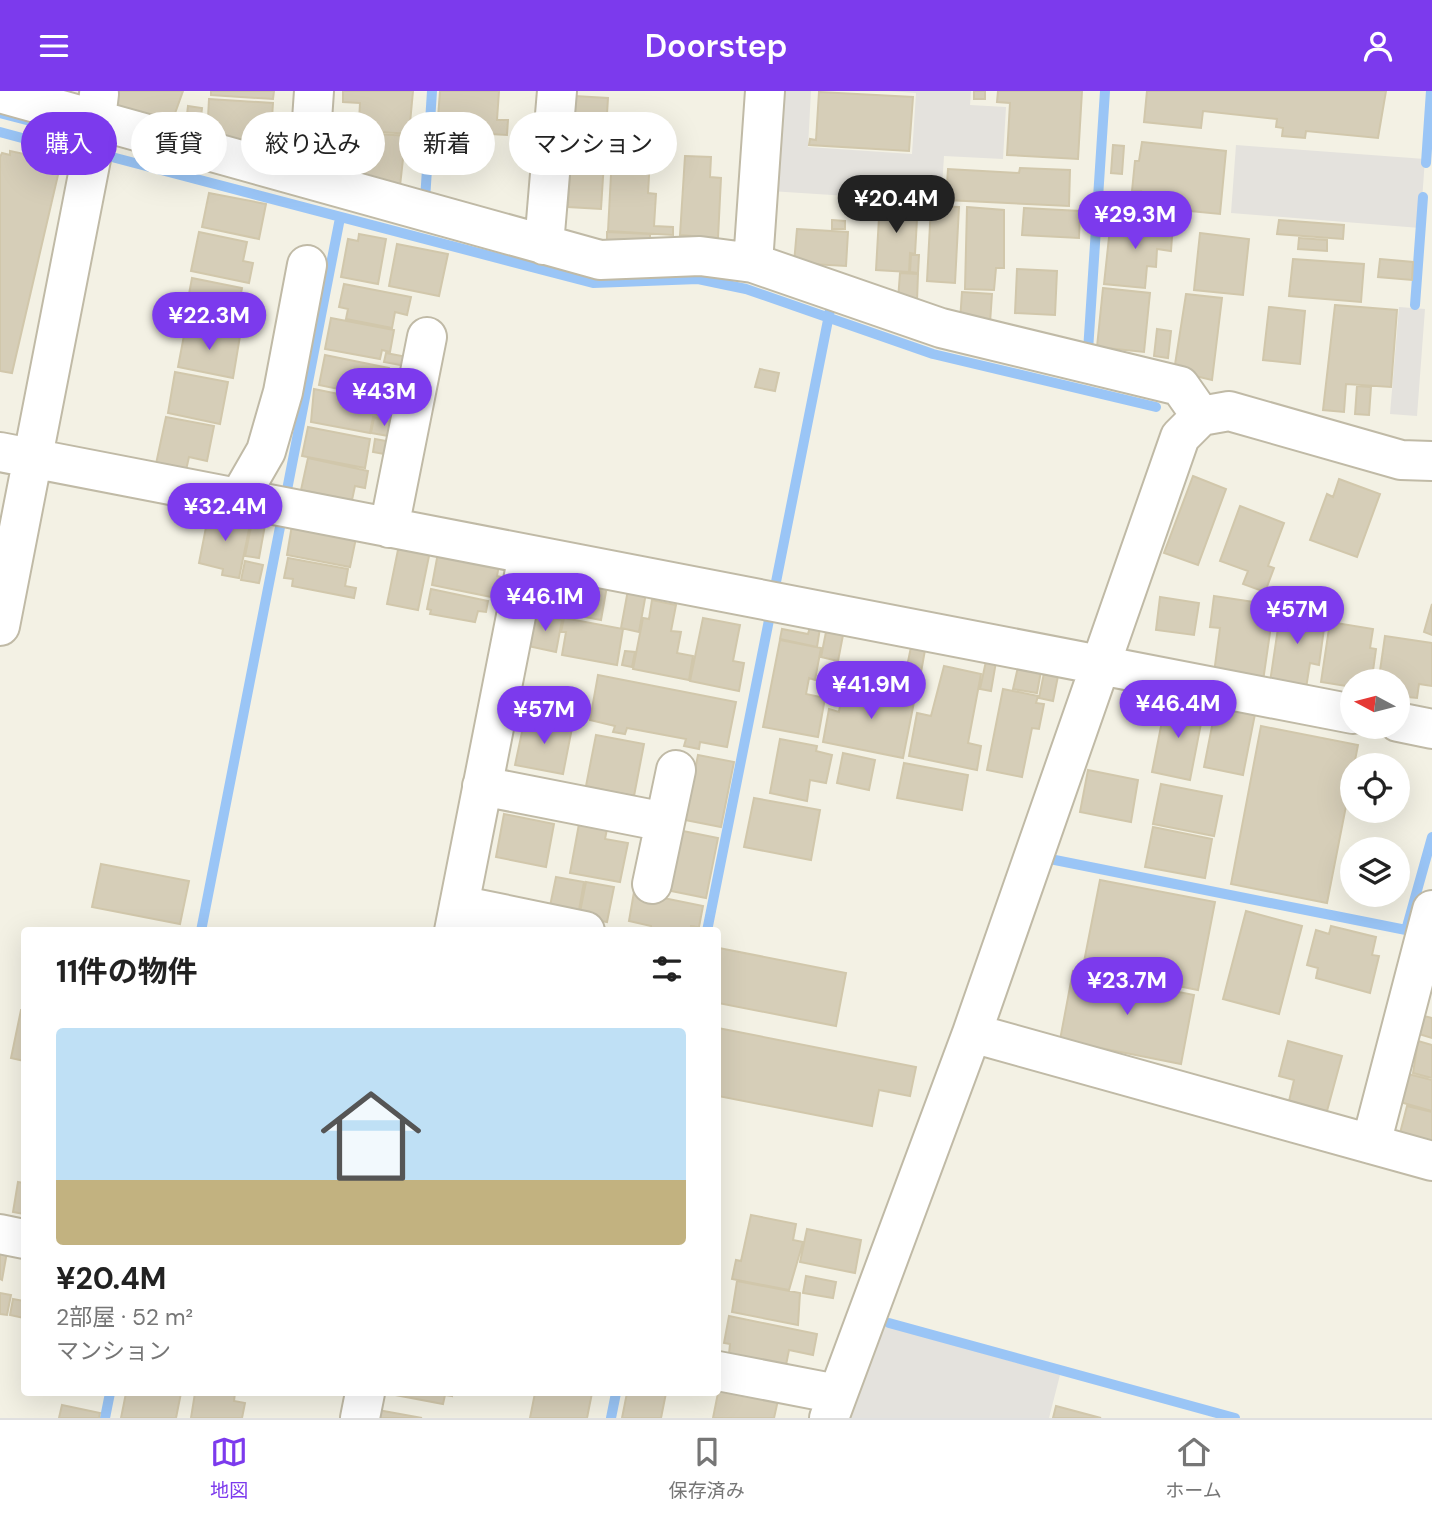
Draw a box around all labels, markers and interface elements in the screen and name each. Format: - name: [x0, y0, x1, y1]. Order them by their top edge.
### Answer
- text: Doorstep: [645, 25, 787, 67]
- icon: menu: [35, 27, 73, 65]
- icon: person: [1359, 27, 1397, 65]
- chip: 購入: [21, 112, 117, 175]
- chip: 賃貸: [131, 112, 227, 175]
- chip: 絞り込み: [241, 112, 385, 175]
- chip: 新着: [399, 112, 495, 175]
- chip: マンション: [509, 112, 677, 175]
- pin: ¥20.4M: [839, 176, 953, 235]
- text: ¥20.4M: [854, 183, 938, 213]
- pin: ¥29.3M: [1078, 191, 1192, 251]
- text: ¥29.3M: [1094, 199, 1176, 229]
- pin: ¥22.3M: [152, 293, 266, 352]
- text: ¥22.3M: [168, 300, 250, 330]
- pin: ¥43M: [343, 369, 425, 428]
- text: ¥43M: [352, 376, 416, 406]
- pin: ¥32.4M: [168, 483, 282, 543]
- text: ¥32.4M: [183, 491, 267, 521]
- pin: ¥46.1M: [488, 573, 602, 633]
- text: ¥46.1M: [506, 581, 584, 611]
- pin: ¥57M: [1256, 587, 1338, 646]
- text: ¥57M: [1266, 594, 1328, 624]
- pin: ¥41.9M: [814, 661, 928, 721]
- text: ¥41.9M: [832, 669, 910, 699]
- north arrow: [1340, 669, 1410, 739]
- map controls: [1340, 669, 1410, 907]
- pin: ¥46.4M: [1121, 681, 1235, 740]
- pin: ¥57M: [503, 687, 585, 746]
- text: ¥46.4M: [1136, 688, 1220, 718]
- text: ¥57M: [513, 694, 575, 724]
- button: locate: [1340, 753, 1410, 823]
- button: layers: [1340, 837, 1410, 907]
- icon: filters: [648, 950, 686, 988]
- text: 11件の物件: [56, 952, 198, 991]
- pin: ¥23.7M: [1070, 957, 1184, 1017]
- text: ¥23.7M: [1087, 965, 1167, 995]
- icon: home: [308, 1073, 434, 1199]
- text: ¥20.4M: [56, 1259, 166, 1298]
- text: 2部屋 · 52 m²: [56, 1302, 193, 1332]
- text: マンション: [56, 1336, 171, 1366]
- tab: 地図: [210, 1433, 248, 1503]
- tab: 保存済み: [669, 1433, 745, 1503]
- tab: ホーム: [1165, 1433, 1222, 1503]

